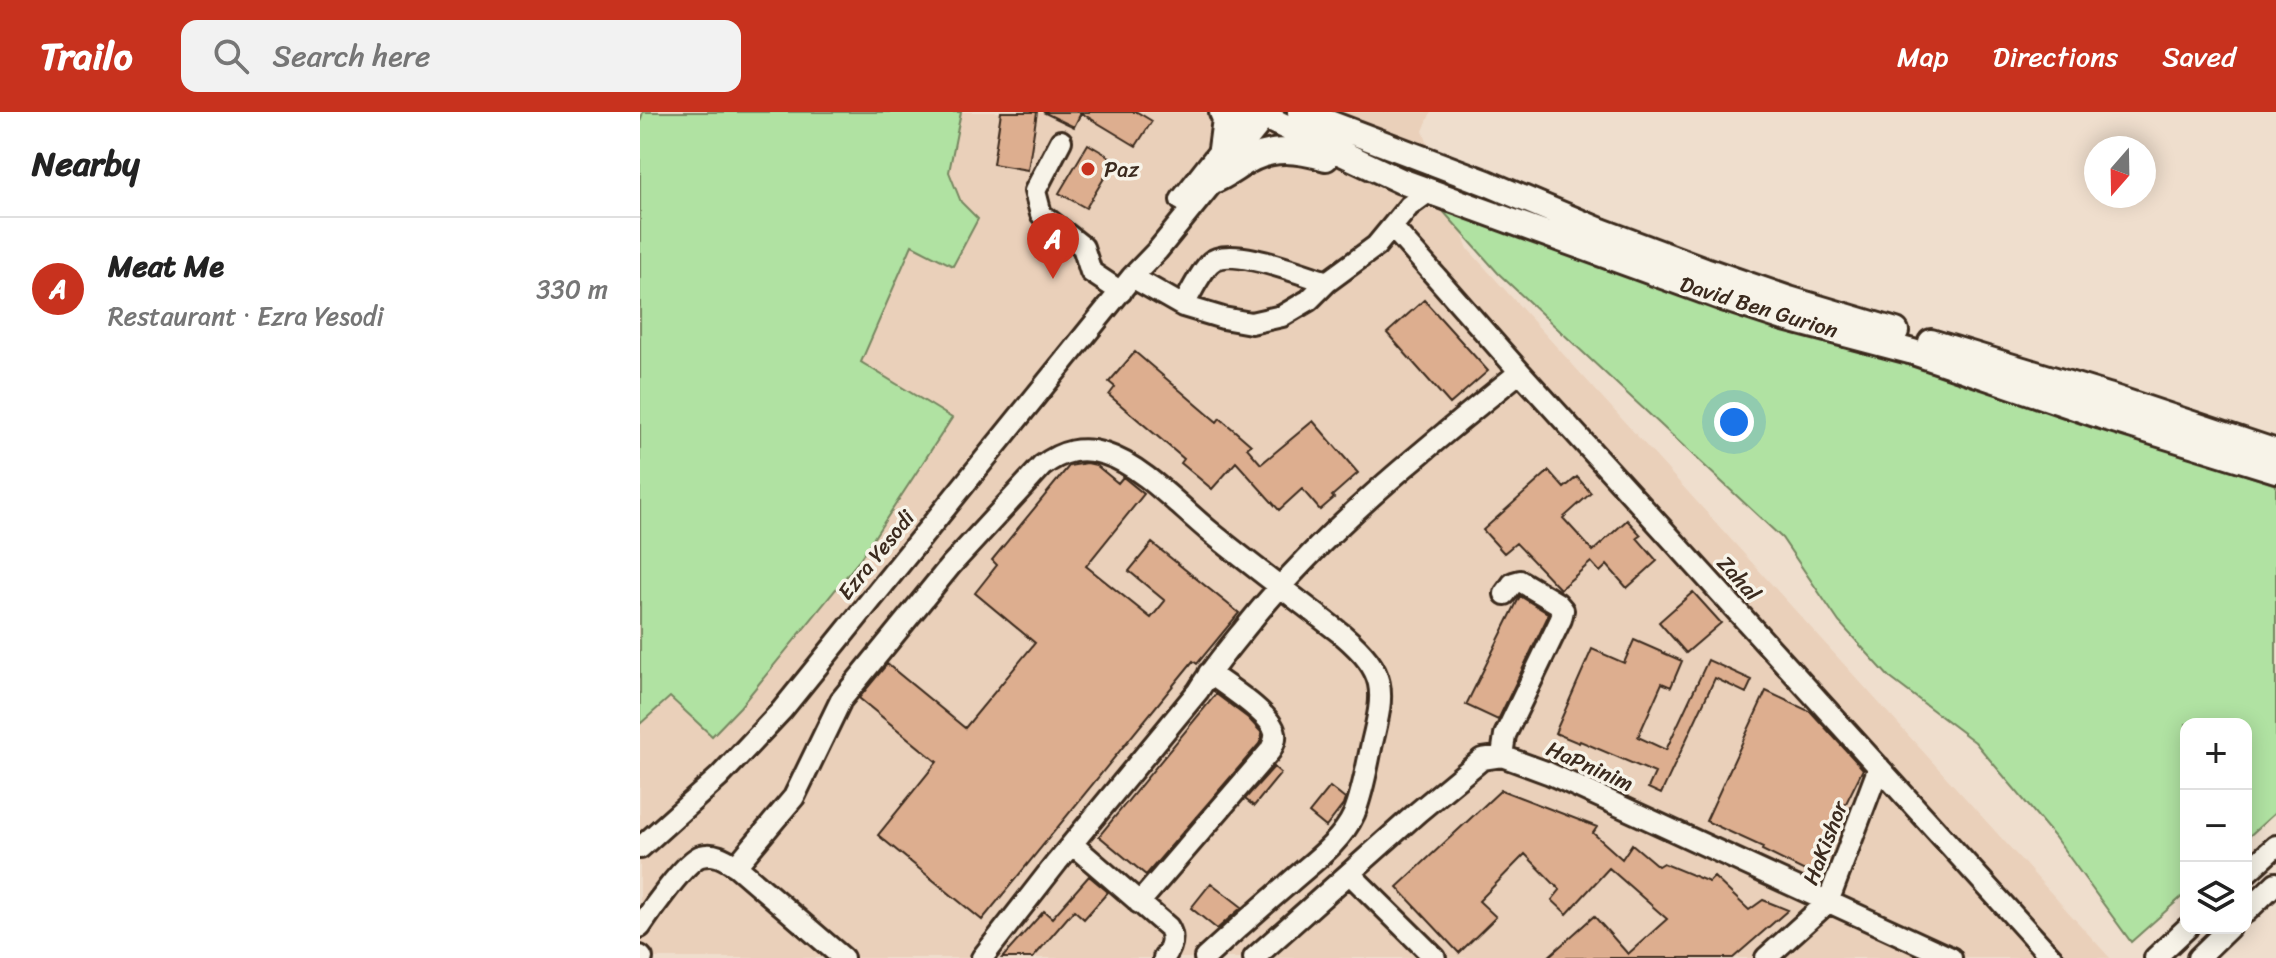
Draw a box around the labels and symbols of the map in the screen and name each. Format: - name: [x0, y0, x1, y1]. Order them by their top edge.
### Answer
- north arrow: [2084, 136, 2156, 208]
- place label: Paz: [1104, 150, 1139, 189]
- marker: Paz: [1079, 160, 1097, 178]
- pin: A: [1027, 213, 1079, 279]
- street label: David Ben Gurion: [1675, 264, 1843, 350]
- your location: [1714, 402, 1754, 442]
- street label: Ezra Yesodi: [827, 500, 925, 609]
- street label: Zahal: [1707, 546, 1771, 611]
- street label: HaPninim: [1540, 729, 1640, 803]
- street label: HaKishor: [1791, 794, 1859, 891]

